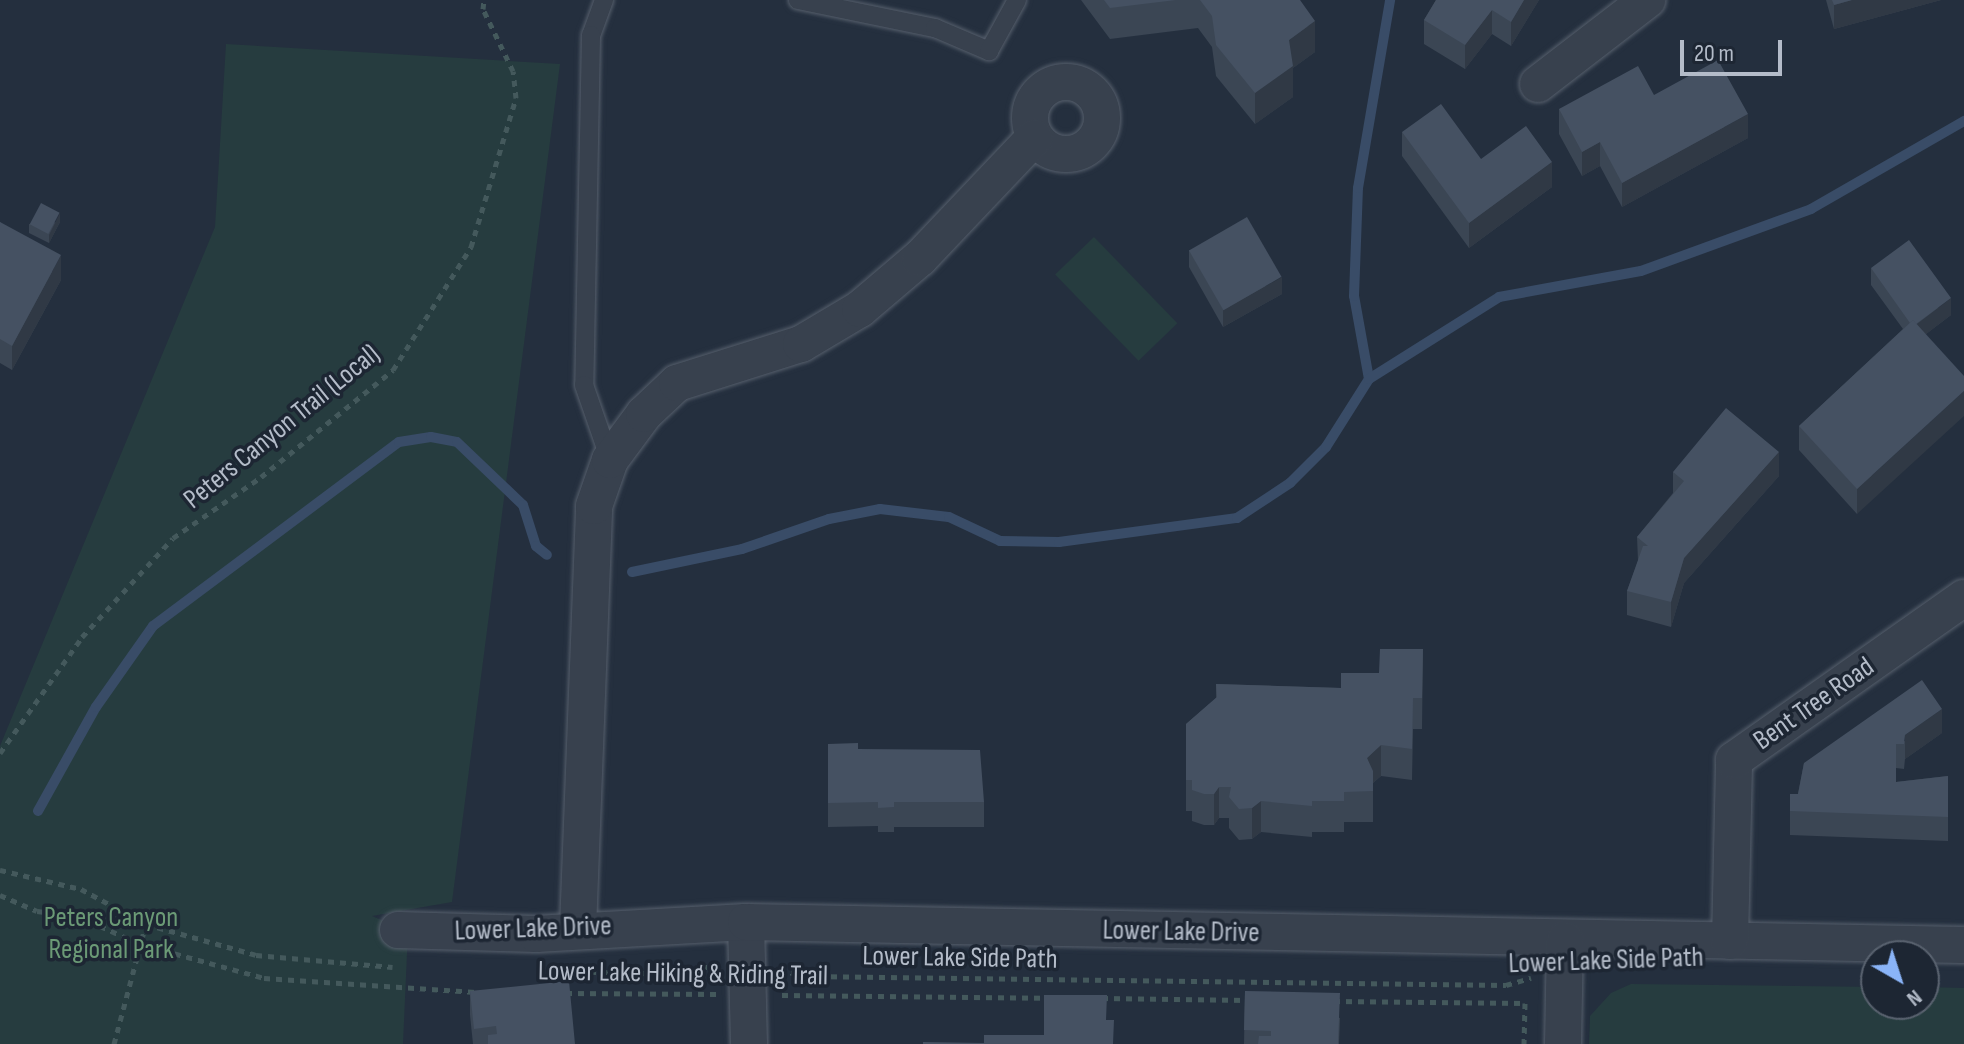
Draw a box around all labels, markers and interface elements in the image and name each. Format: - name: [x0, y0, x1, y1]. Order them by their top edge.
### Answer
- scale bar: [1684, 24, 1786, 74]
- text: 20 m: [1694, 39, 1734, 68]
- street label: Peters Canyon Trail (Local): [177, 338, 387, 516]
- street label: Bent Tree Road: [1747, 650, 1881, 758]
- park label: Peters Canyon Regional Park: [44, 901, 178, 967]
- street label: Lower Lake Drive: [454, 909, 612, 949]
- street label: Lower Lake Drive: [1102, 914, 1260, 950]
- street label: Lower Lake Side Path: [862, 939, 1058, 977]
- north arrow: [1860, 940, 1940, 1020]
- street label: Lower Lake Side Path: [1508, 941, 1704, 981]
- street label: Lower Lake Hiking & Riding Trail: [538, 955, 828, 993]
- text: N: [1901, 983, 1927, 1012]

